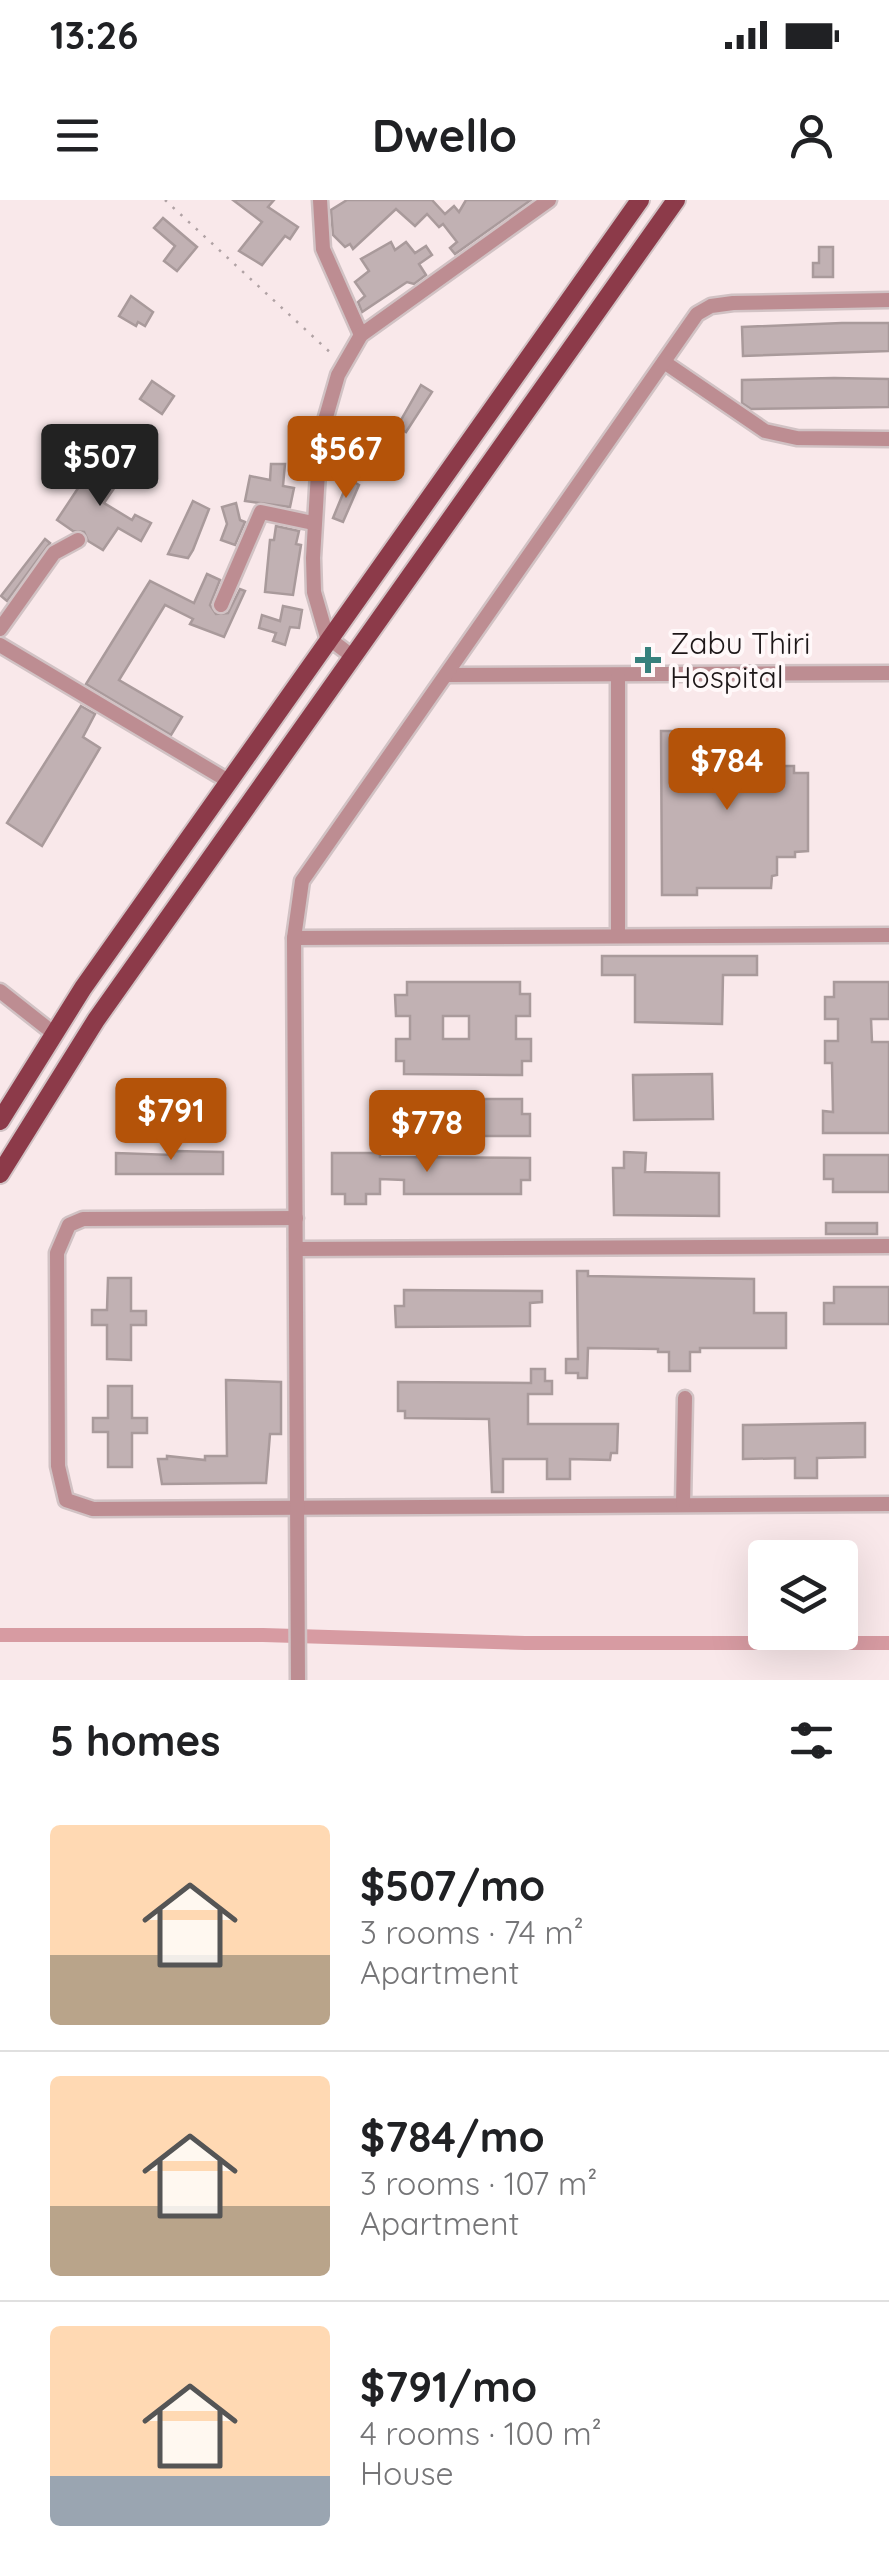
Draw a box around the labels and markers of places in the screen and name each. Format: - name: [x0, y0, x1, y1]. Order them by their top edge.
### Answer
- pin: $567: [287, 416, 405, 501]
- pin: $507: [41, 424, 159, 509]
- place label: Zabu Thiri Hospital: [670, 624, 811, 696]
- marker: Zabu Thiri Hospital: [635, 647, 661, 673]
- pin: $784: [668, 728, 786, 813]
- pin: $791: [112, 1078, 230, 1163]
- pin: $778: [368, 1090, 486, 1175]

